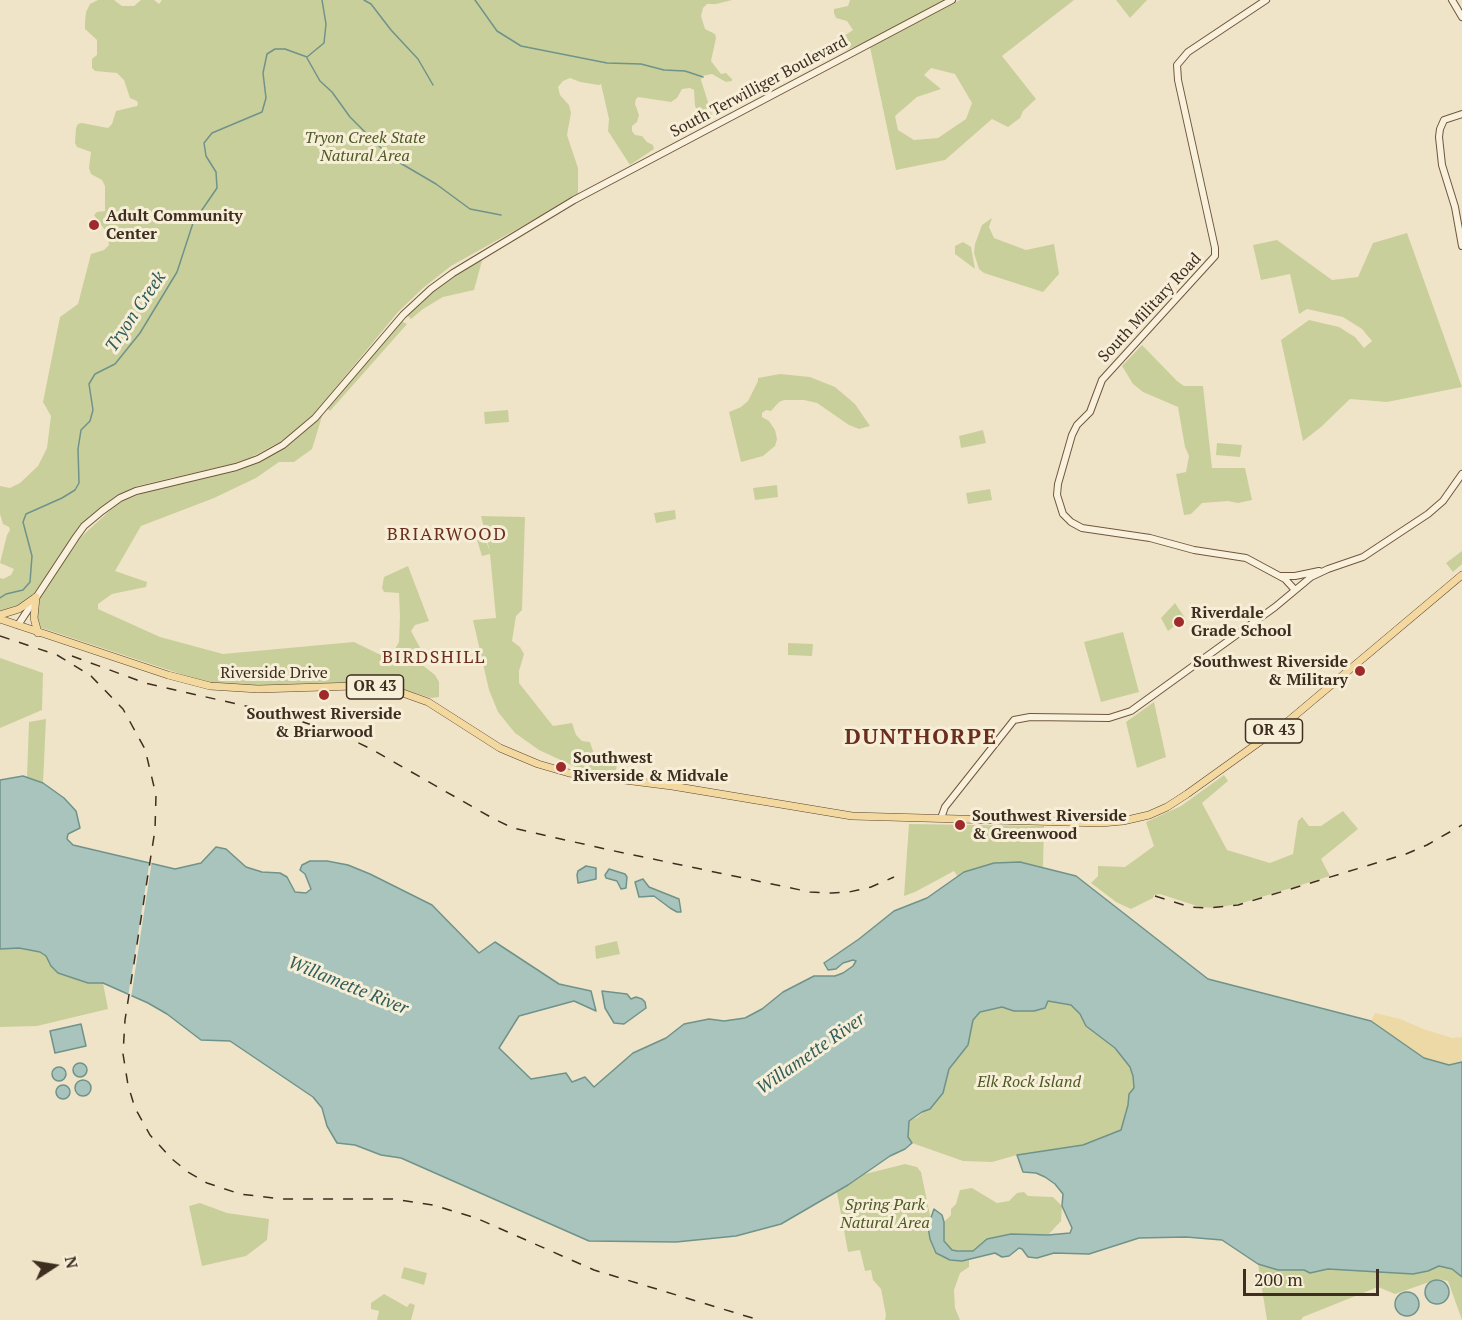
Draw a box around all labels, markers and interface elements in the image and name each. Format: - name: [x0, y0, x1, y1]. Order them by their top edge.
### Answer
- street label: South Terwilliger Boulevard: [667, 32, 851, 142]
- park label: Tryon Creek State Natural Area: [304, 128, 426, 166]
- place label: Adult Community Center: [106, 206, 243, 244]
- marker: Adult Community Center: [87, 218, 101, 232]
- street label: South Military Road: [1094, 249, 1206, 367]
- water label: Tryon Creek: [101, 268, 171, 356]
- district label: BRIARWOOD: [387, 524, 507, 546]
- place label: Riverdale Grade School: [1191, 603, 1292, 641]
- marker: Riverdale Grade School: [1172, 615, 1186, 629]
- district label: BIRDSHILL: [382, 647, 486, 669]
- place label: Southwest Riverside & Military: [1193, 652, 1348, 690]
- street label: Riverside Drive: [220, 663, 328, 683]
- marker: Southwest Riverside & Military: [1353, 664, 1367, 678]
- road number: OR 43: [346, 675, 404, 699]
- marker: Southwest Riverside & Briarwood: [317, 688, 331, 702]
- place label: Southwest Riverside & Briarwood: [247, 704, 401, 742]
- road number: OR 43: [1246, 719, 1302, 743]
- district label: DUNTHORPE: [845, 725, 997, 751]
- place label: Southwest Riverside & Midvale: [573, 748, 728, 786]
- marker: Southwest Riverside & Midvale: [554, 760, 568, 774]
- place label: Southwest Riverside & Greenwood: [972, 806, 1127, 844]
- marker: Southwest Riverside & Greenwood: [953, 818, 967, 832]
- water label: Willamette River: [285, 952, 411, 1020]
- water label: Willamette River: [753, 1009, 869, 1099]
- park label: Elk Rock Island: [977, 1072, 1081, 1092]
- park label: Spring Park Natural Area: [840, 1195, 930, 1233]
- north arrow: [24, 1236, 84, 1296]
- text: N: [60, 1254, 84, 1270]
- scale bar: [1246, 1257, 1382, 1295]
- text: 200 m: [1254, 1267, 1303, 1291]

